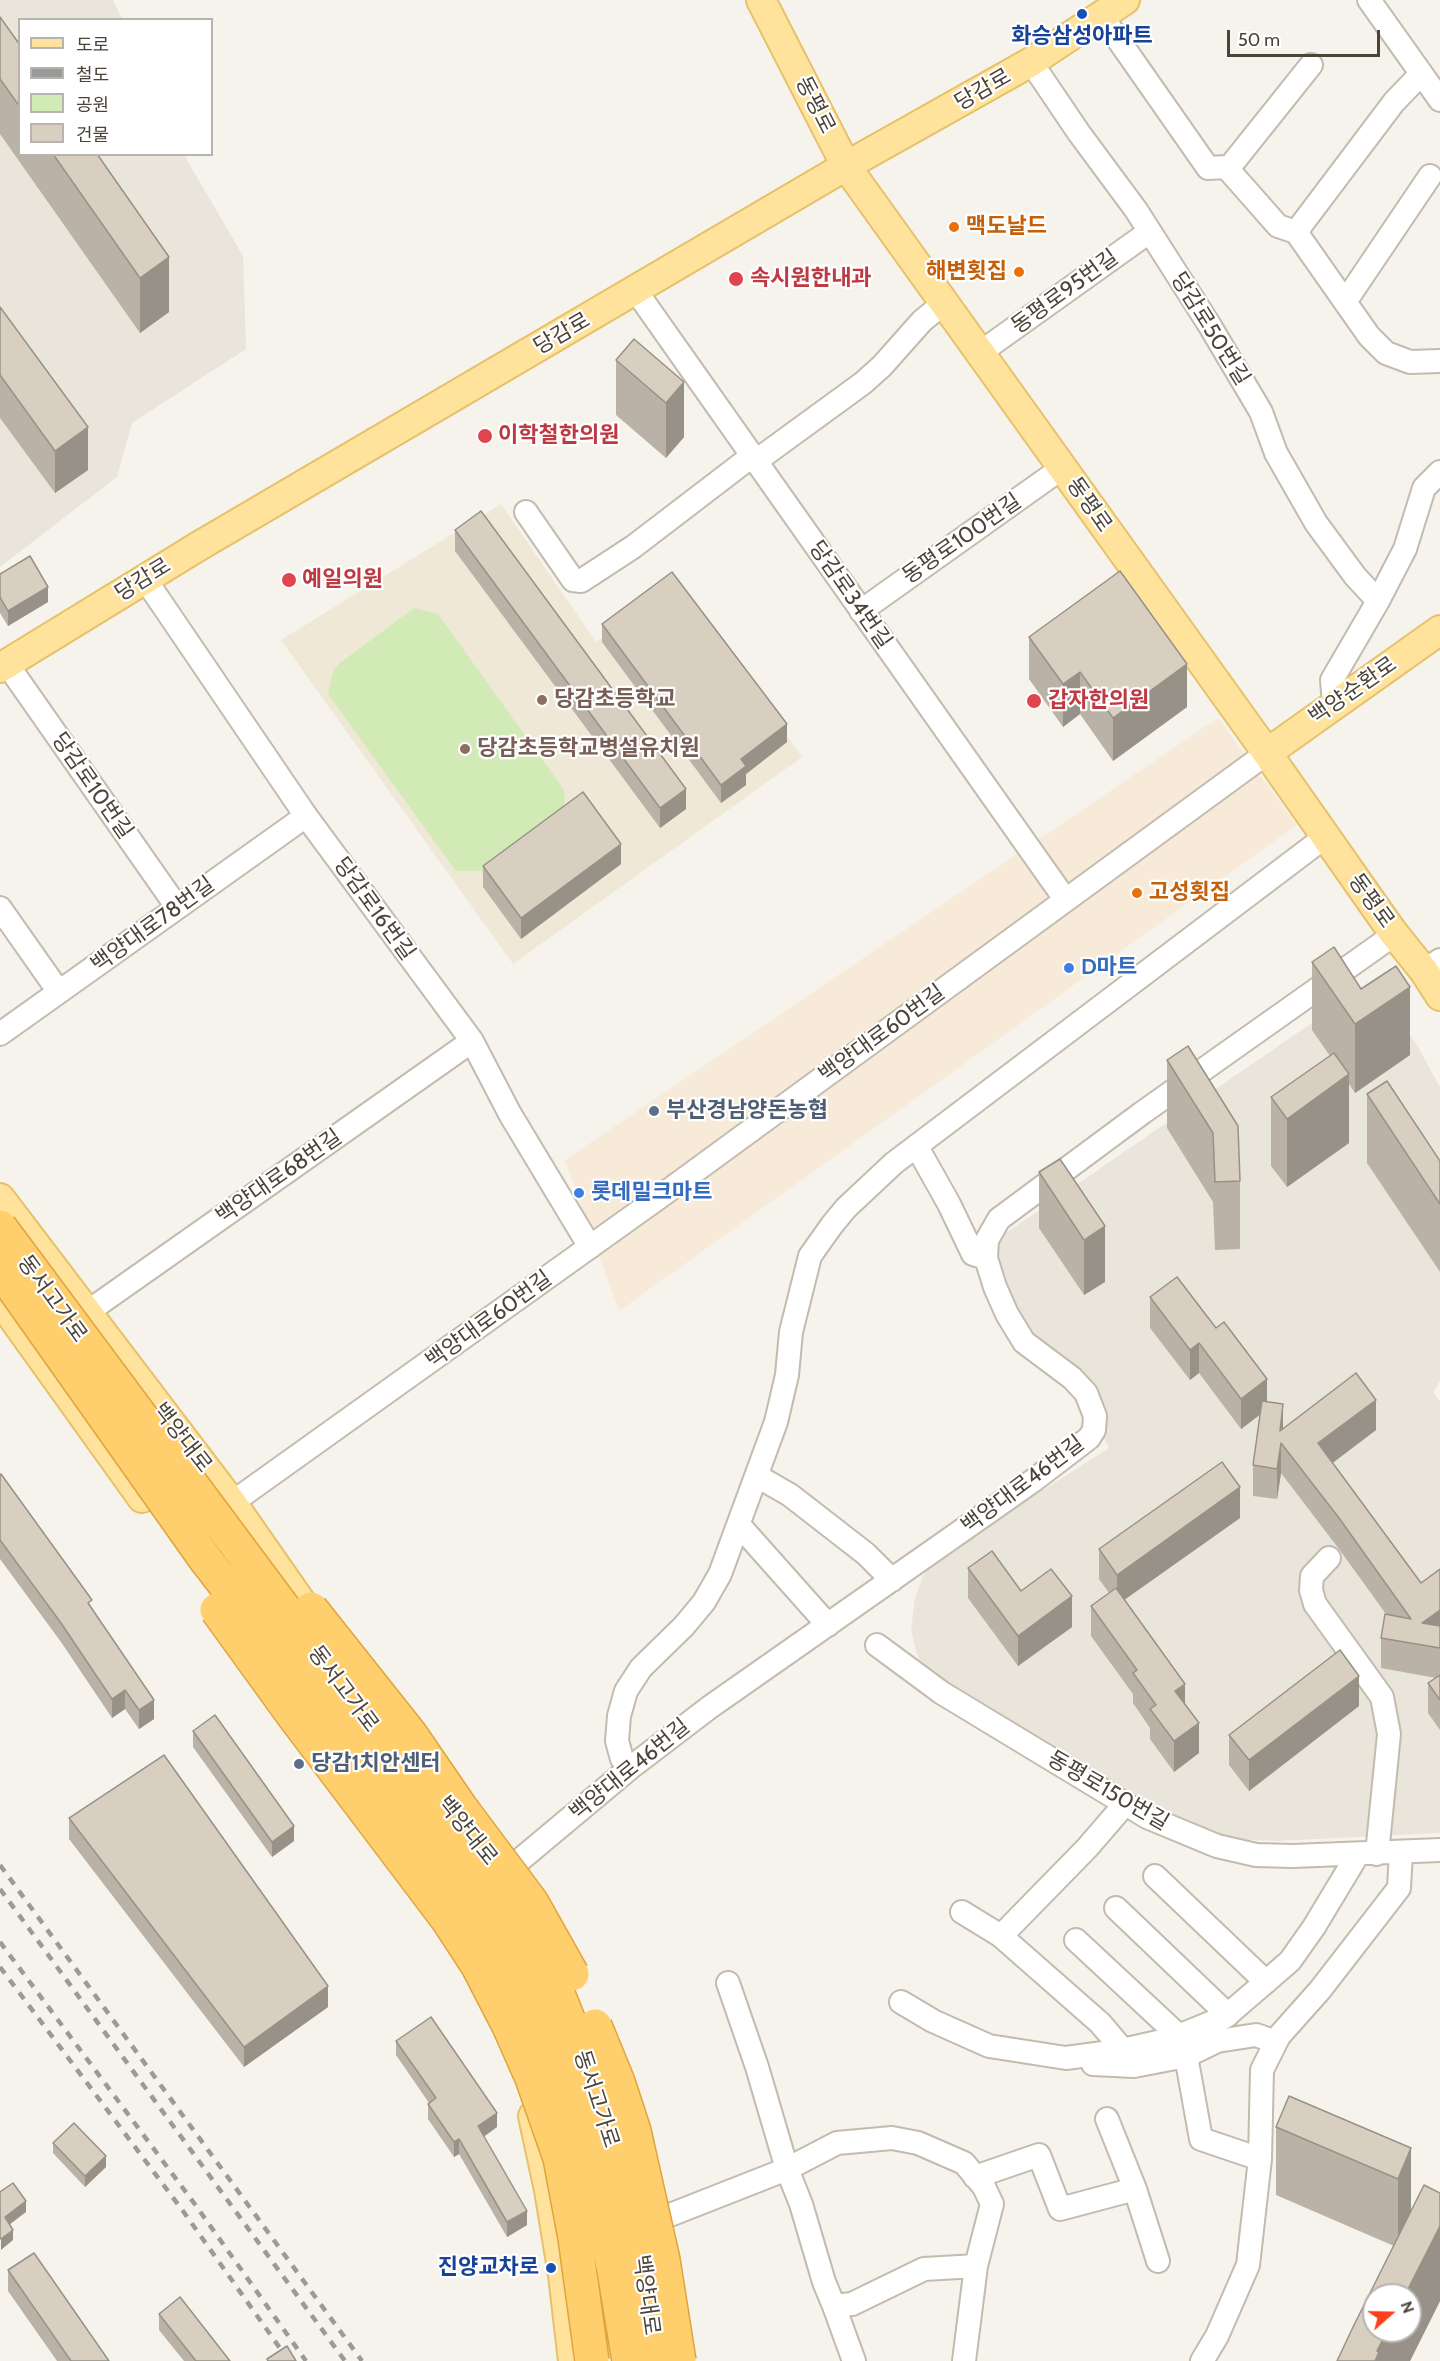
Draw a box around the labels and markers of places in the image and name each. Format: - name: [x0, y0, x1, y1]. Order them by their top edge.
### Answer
- marker: 화승삼성아파트: [1075, 7, 1089, 21]
- place label: 화승삼성아파트: [1011, 24, 1153, 50]
- place label: 맥도날드: [966, 214, 1047, 240]
- marker: 맥도날드: [947, 220, 961, 234]
- place label: 해변횟집: [926, 259, 1007, 285]
- marker: 해변횟집: [1012, 265, 1026, 279]
- place label: 속시원한내과: [750, 266, 871, 292]
- marker: 속시원한내과: [727, 270, 745, 288]
- place label: 이학철한의원: [498, 423, 619, 449]
- marker: 이학철한의원: [476, 427, 494, 445]
- place label: 예일의원: [302, 567, 383, 593]
- marker: 예일의원: [280, 571, 298, 589]
- place label: 당감초등학교: [554, 687, 675, 713]
- place label: 갑자한의원: [1048, 688, 1149, 714]
- marker: 갑자한의원: [1025, 692, 1043, 710]
- marker: 당감초등학교: [535, 693, 549, 707]
- place label: 당감초등학교병설유치원: [477, 736, 700, 762]
- marker: 당감초등학교병설유치원: [458, 742, 472, 756]
- place label: 고성횟집: [1149, 880, 1230, 906]
- marker: 고성횟집: [1130, 886, 1144, 900]
- place label: D마트: [1081, 955, 1137, 981]
- marker: D마트: [1062, 961, 1076, 975]
- place label: 부산경남양돈농협: [666, 1098, 828, 1124]
- marker: 부산경남양돈농협: [647, 1104, 661, 1118]
- place label: 롯데밀크마트: [591, 1180, 712, 1206]
- marker: 롯데밀크마트: [572, 1186, 586, 1200]
- place label: 당감1치안센터: [311, 1751, 441, 1777]
- marker: 당감1치안센터: [292, 1757, 306, 1771]
- place label: 진양교차로: [438, 2255, 539, 2281]
- marker: 진양교차로: [544, 2261, 558, 2275]

